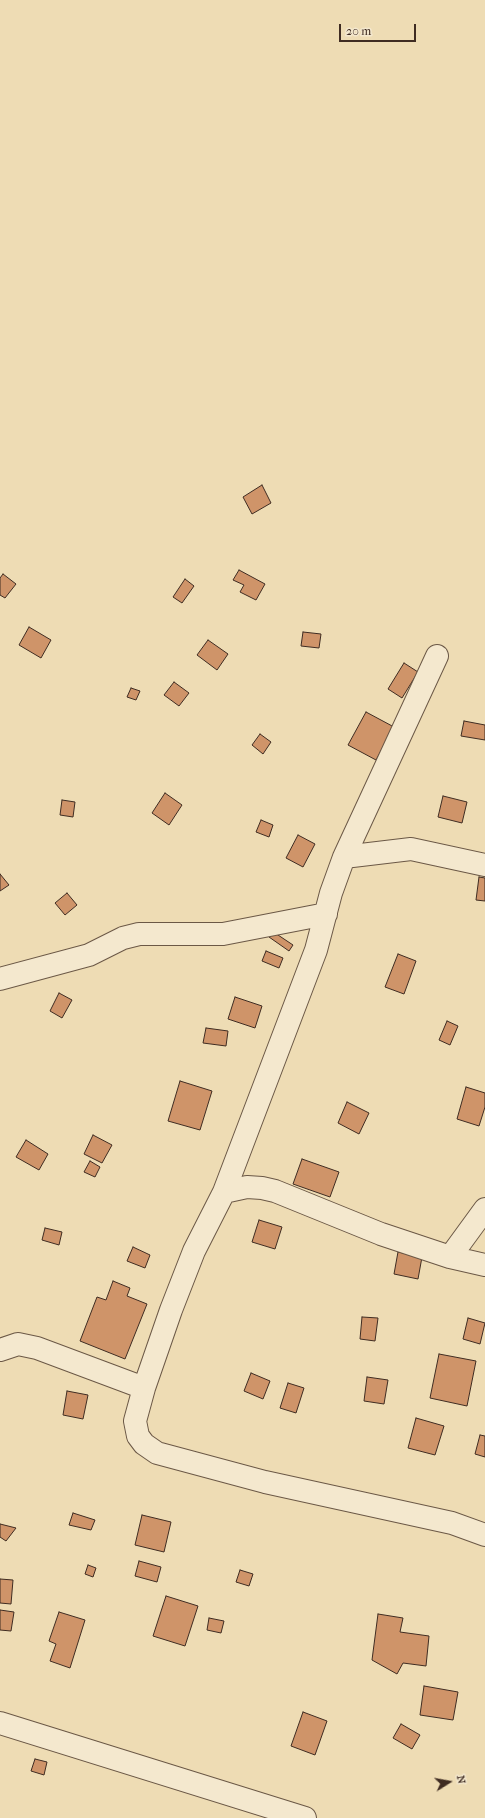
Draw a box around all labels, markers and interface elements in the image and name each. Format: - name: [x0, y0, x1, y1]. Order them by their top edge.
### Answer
- scale bar: [341, 16, 418, 42]
- text: 20 m: [346, 24, 371, 38]
- north arrow: [429, 1762, 469, 1802]
- text: N: [454, 1774, 468, 1785]

